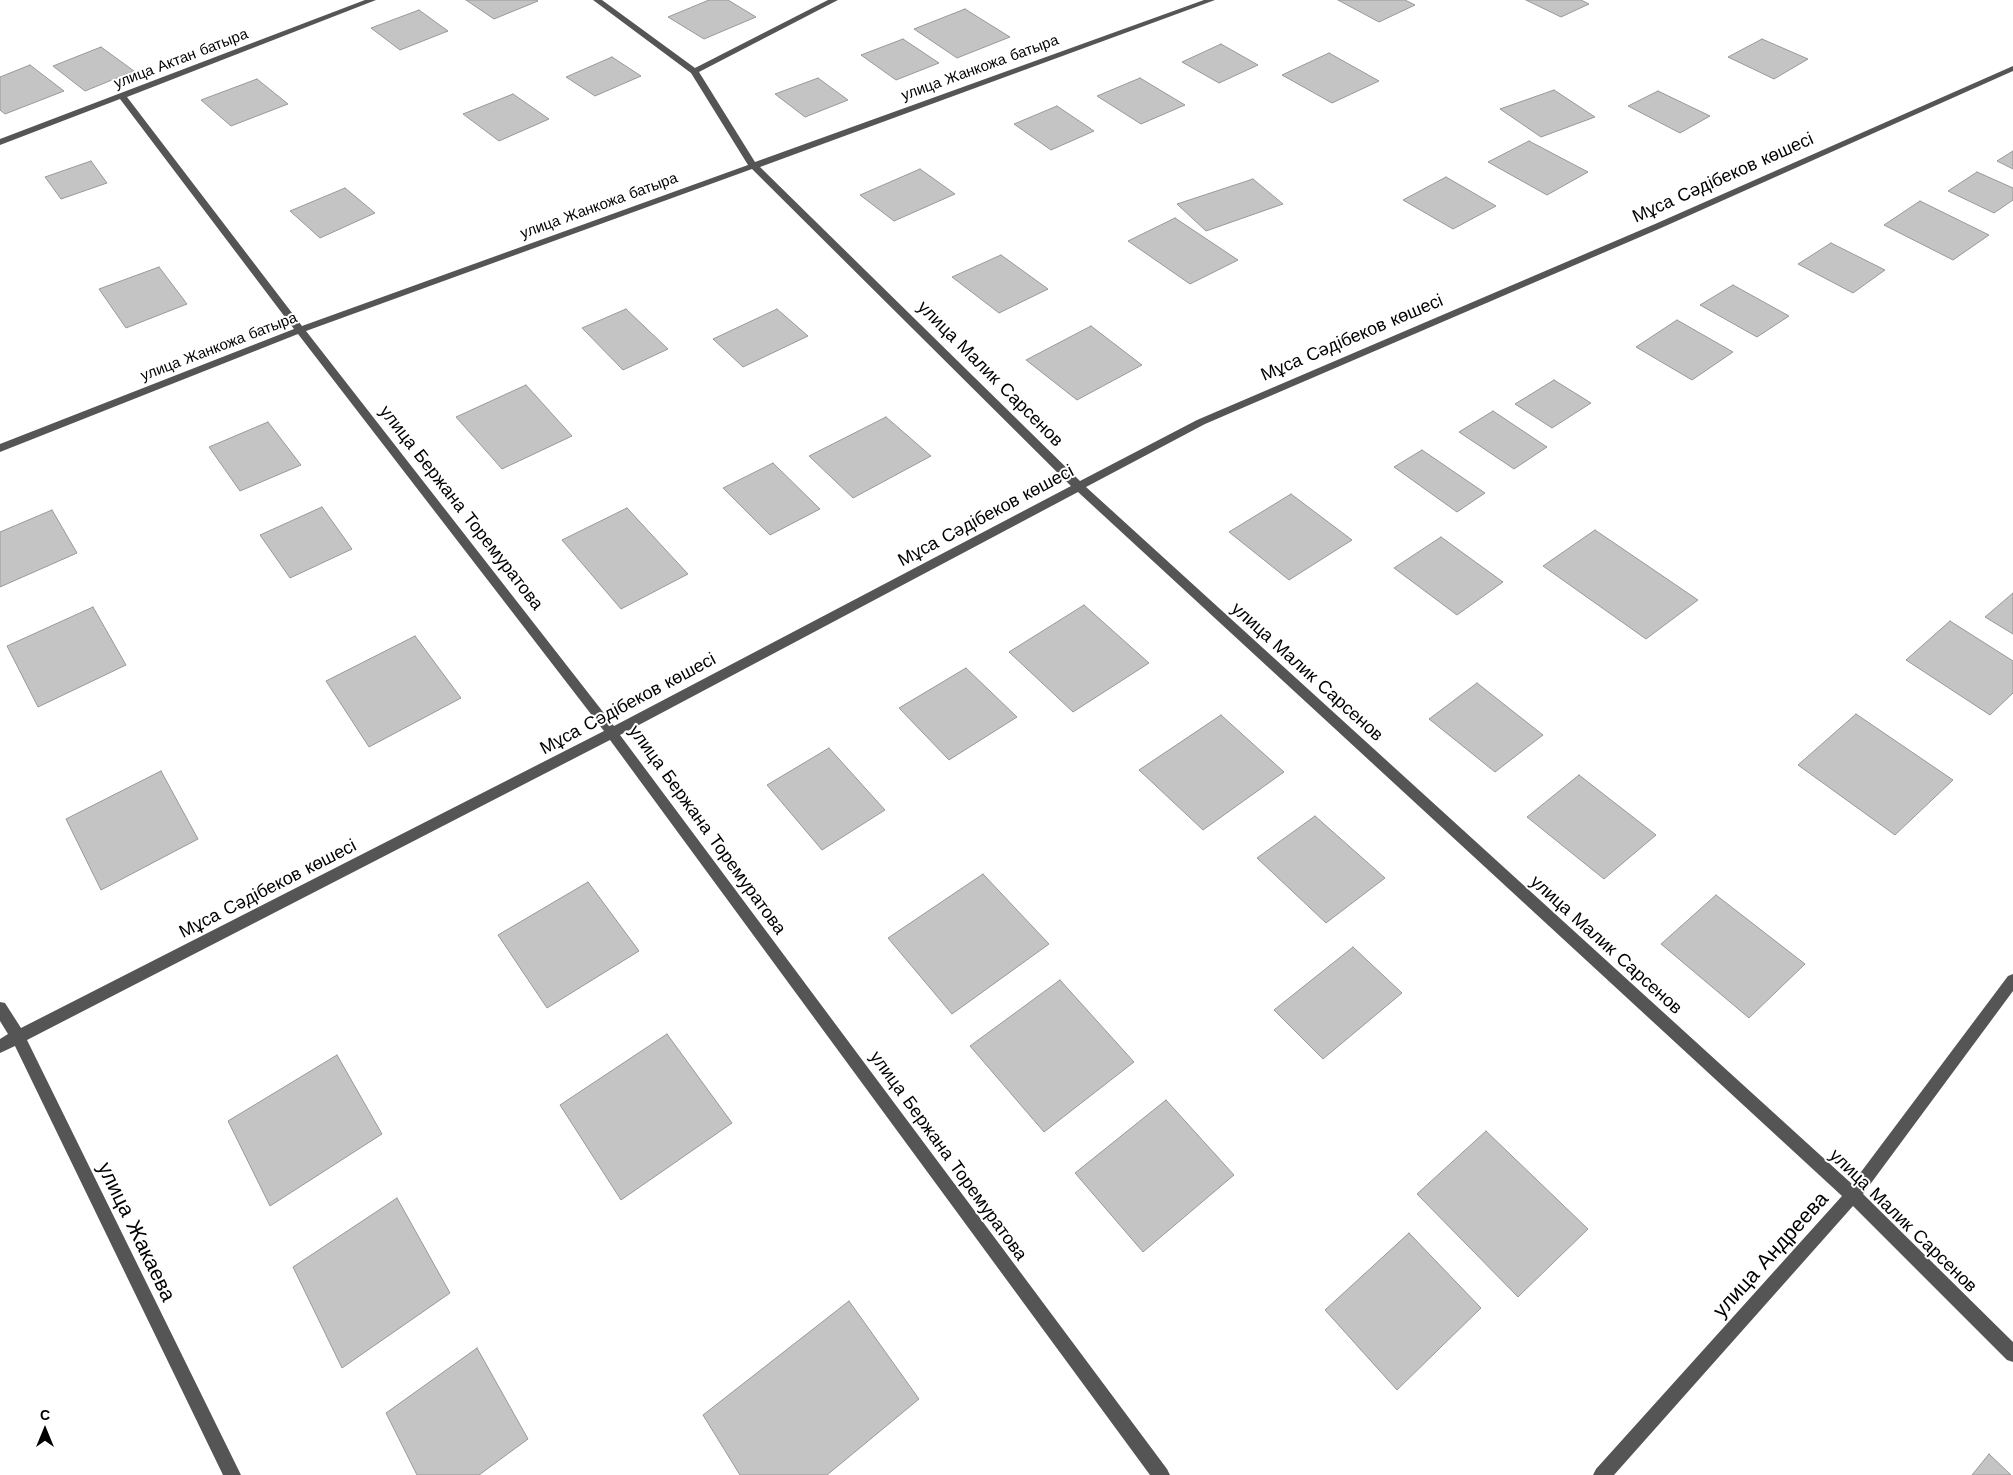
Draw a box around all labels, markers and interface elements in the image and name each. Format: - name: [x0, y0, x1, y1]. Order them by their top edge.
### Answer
- street label: улица Актан батыра: [111, 25, 251, 93]
- street label: улица Жанкожа батыра: [899, 31, 1061, 105]
- street label: Мұса Сәдібеков көшесі: [1629, 128, 1817, 228]
- street label: улица Жанкожа батыра: [518, 169, 680, 243]
- street label: Мұса Сәдібеков көшесі: [1258, 290, 1446, 386]
- street label: улица Малик Сарсенов: [913, 297, 1067, 451]
- street label: улица Жанкожа батыра: [138, 309, 300, 385]
- street label: улица Бержана Торемуратова: [374, 401, 548, 615]
- street label: Мұса Сәдібеков көшесі: [894, 460, 1078, 572]
- street label: улица Малик Сарсенов: [1227, 598, 1387, 746]
- street label: Мұса Сәдібеков көшесі: [536, 648, 720, 760]
- street label: улица Бержана Торемуратова: [624, 721, 790, 939]
- street label: Мұса Сәдібеков көшесі: [176, 835, 360, 943]
- street label: улица Малик Сарсенов: [1526, 871, 1686, 1019]
- street label: улица Бержана Торемуратова: [865, 1047, 1031, 1265]
- street label: улица Малик Сарсенов: [1825, 1145, 1981, 1297]
- street label: улица Жакаева: [91, 1158, 181, 1306]
- street label: улица Андреева: [1708, 1187, 1834, 1323]
- north arrow: [20, 1405, 70, 1455]
- text: С: [40, 1407, 50, 1423]

